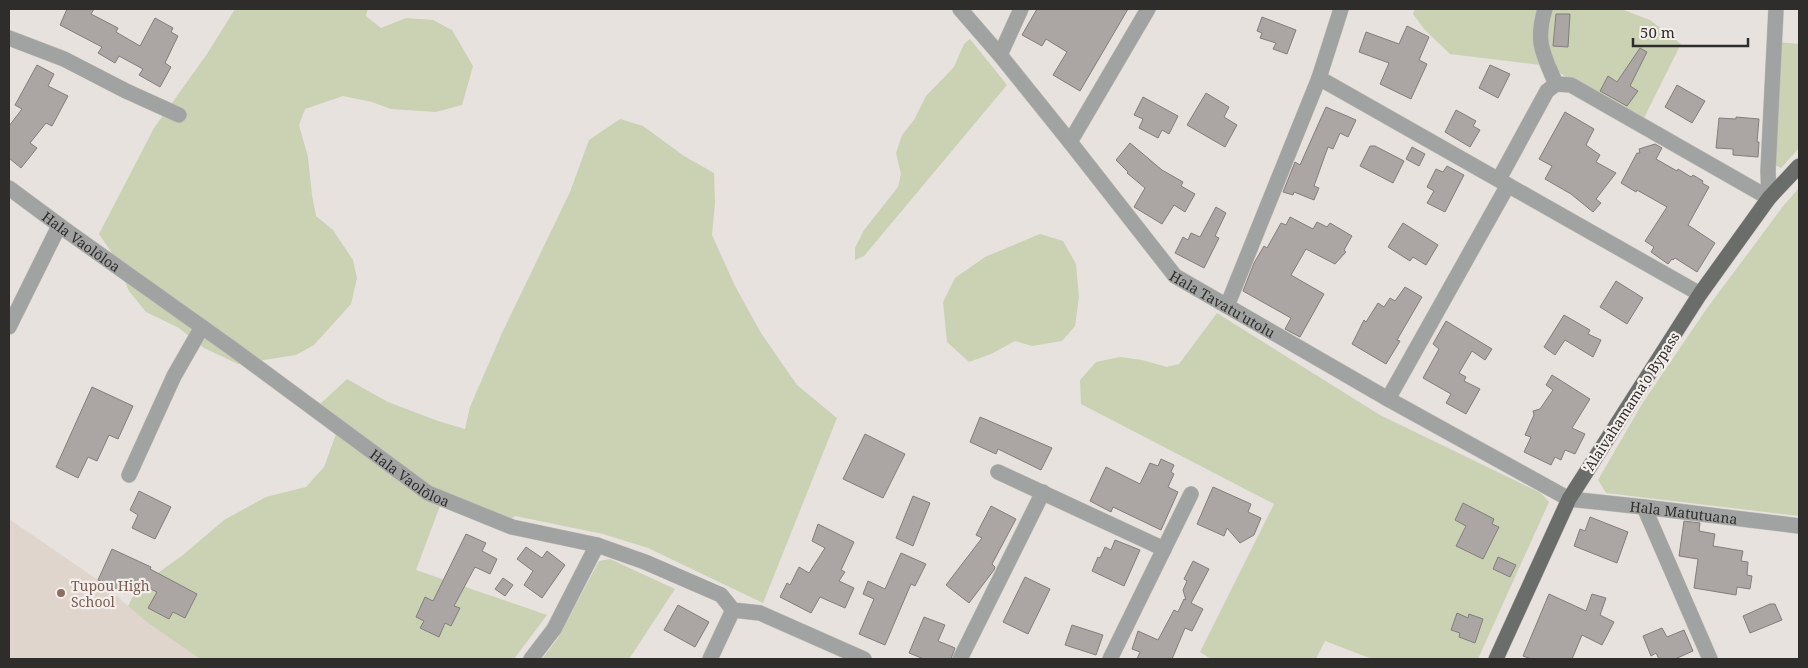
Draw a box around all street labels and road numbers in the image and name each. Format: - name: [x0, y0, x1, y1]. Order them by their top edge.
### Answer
- street label: Hala Vaolōloa: [39, 207, 125, 276]
- street label: Hala Tavatu'utolu: [1166, 266, 1279, 342]
- street label: 'Alaivahamama'o Bypass: [1579, 328, 1683, 476]
- street label: Hala Vaolōloa: [367, 444, 453, 510]
- street label: Hala Matutuana: [1629, 496, 1739, 528]

